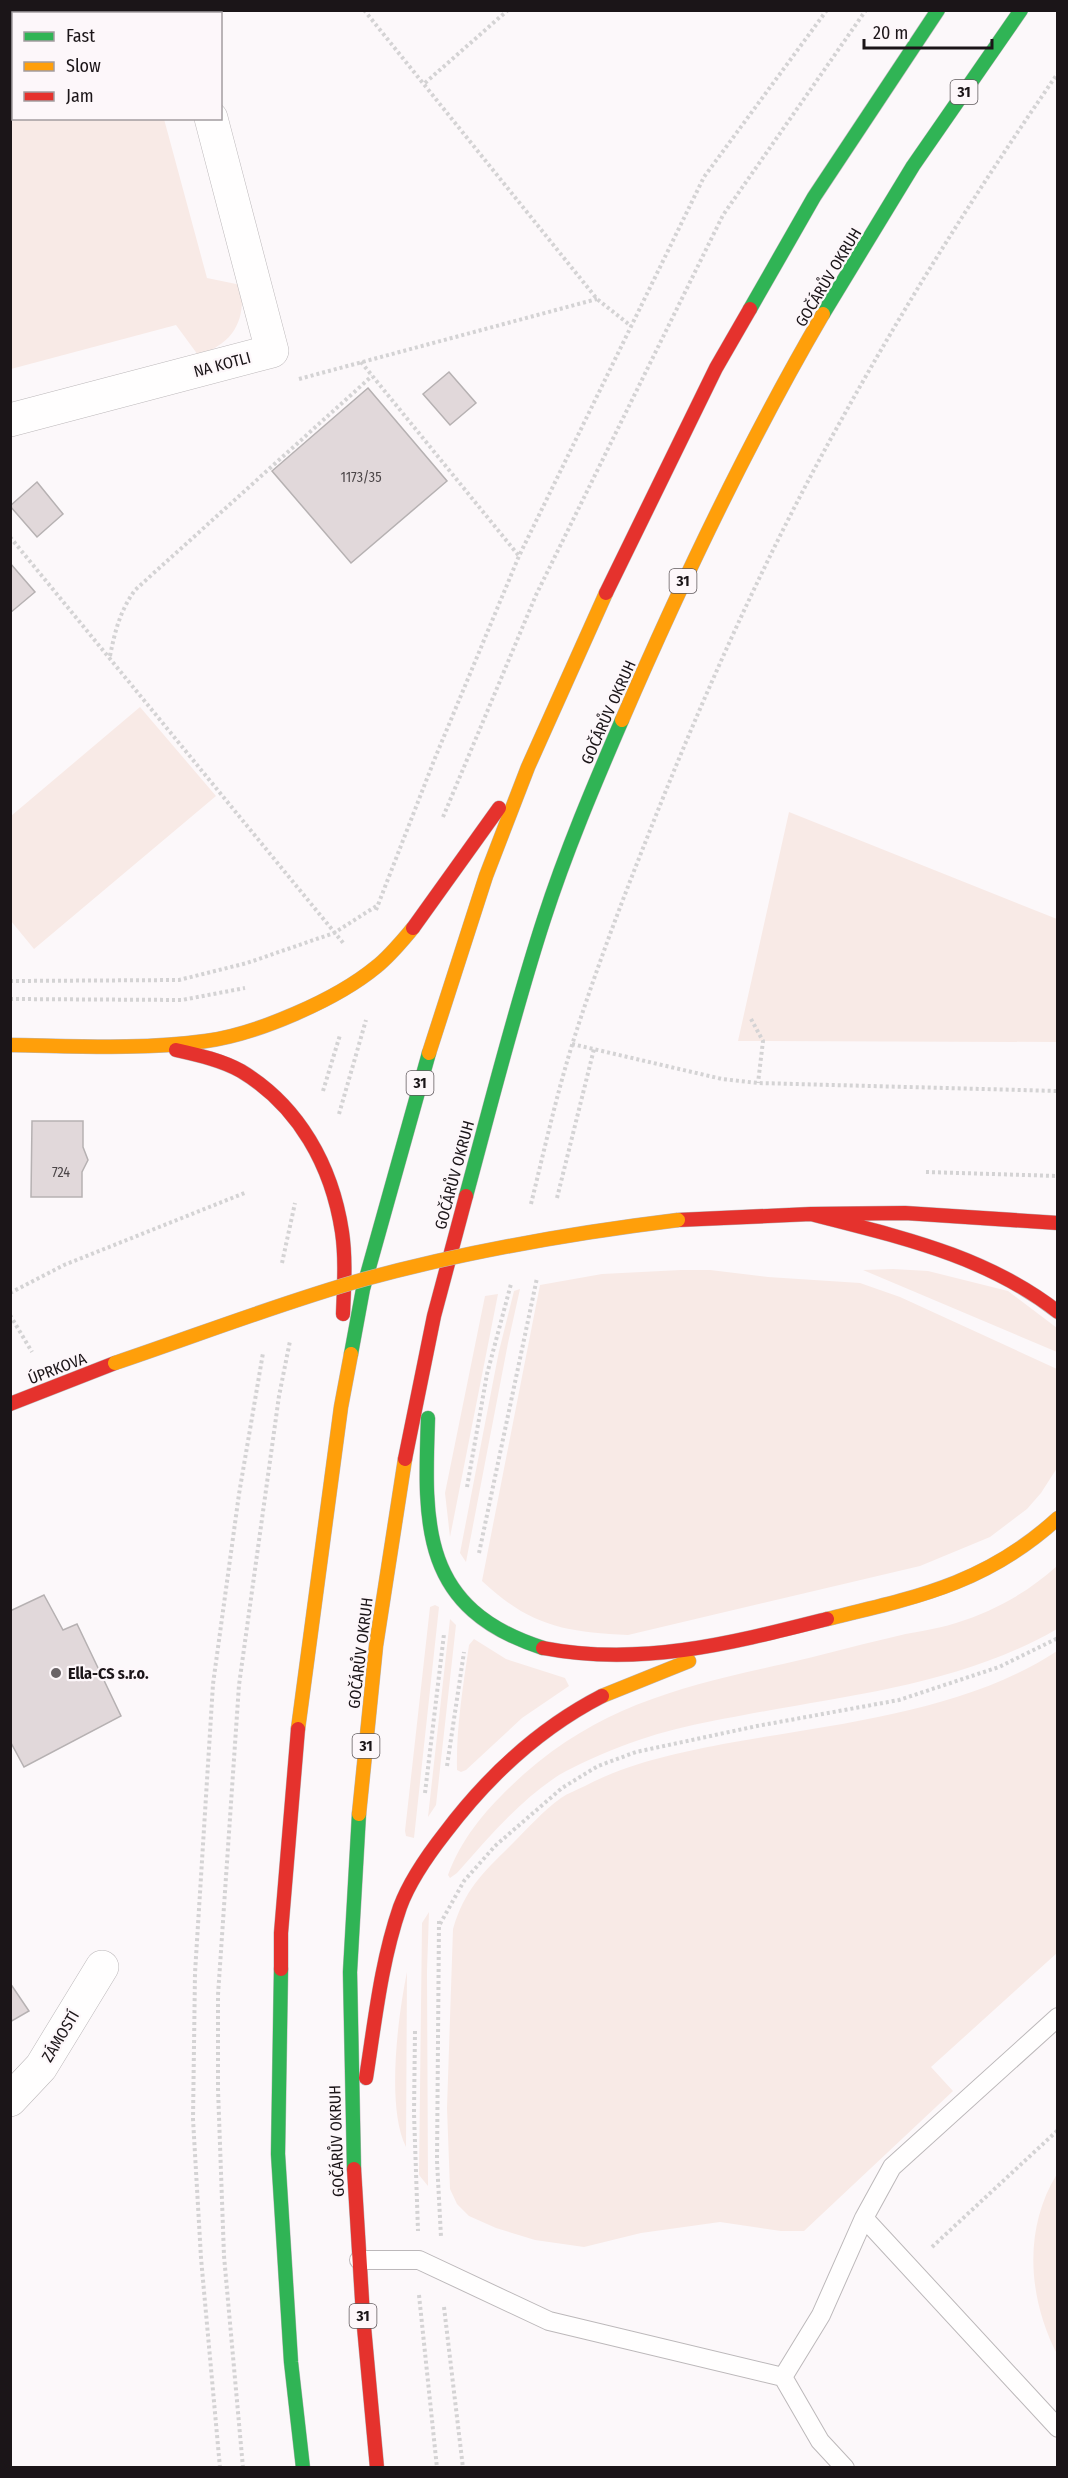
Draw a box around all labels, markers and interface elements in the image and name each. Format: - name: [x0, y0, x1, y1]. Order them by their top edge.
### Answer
- legend: [12, 12, 222, 120]
- scale bar: [864, 12, 992, 50]
- text: 20 m: [873, 22, 908, 44]
- text: Fast: [66, 25, 95, 47]
- text: Slow: [66, 55, 101, 77]
- road number: 31: [950, 80, 978, 104]
- text: Jam: [66, 85, 94, 107]
- street label: GOČÁRŮV OKRUH: [791, 224, 865, 330]
- street label: NA KOTLI: [192, 348, 253, 381]
- house number: 1173/35: [340, 469, 382, 486]
- road number: 31: [670, 569, 696, 593]
- street label: GOČÁRŮV OKRUH: [576, 657, 640, 767]
- road number: 31: [406, 1071, 434, 1095]
- street label: GOČÁRŮV OKRUH: [430, 1118, 478, 1232]
- house number: 724: [52, 1164, 70, 1181]
- street label: ÚPRKOVA: [25, 1348, 90, 1388]
- street label: GOČÁRŮV OKRUH: [343, 1596, 377, 1710]
- place label: Ella-CS s.r.o.: [68, 1664, 149, 1683]
- marker: Ella-CS s.r.o.: [49, 1666, 63, 1680]
- road number: 31: [352, 1734, 380, 1758]
- street label: ZÁMOSTÍ: [38, 2007, 83, 2065]
- street label: GOČÁRŮV OKRUH: [324, 2085, 348, 2197]
- road number: 31: [350, 2304, 376, 2328]

